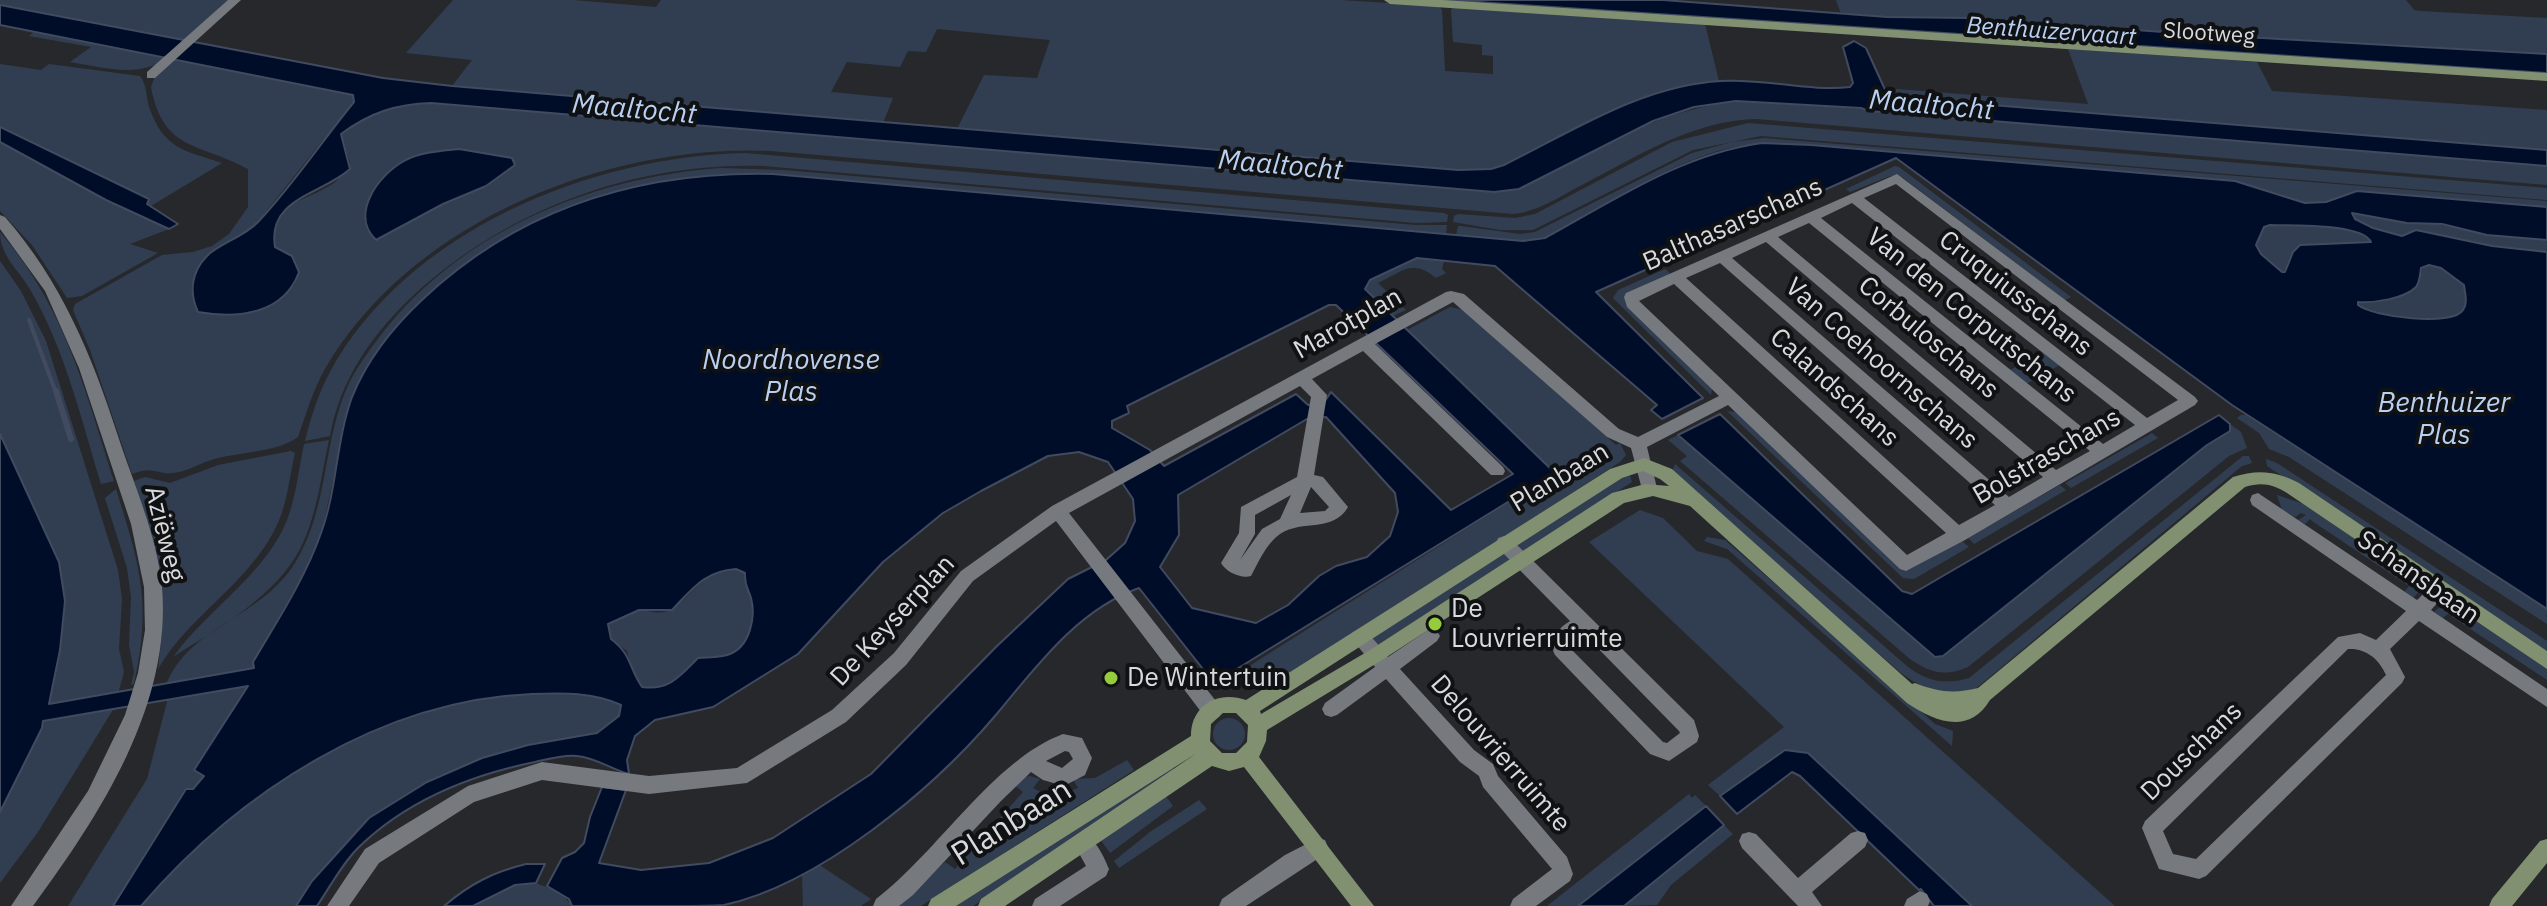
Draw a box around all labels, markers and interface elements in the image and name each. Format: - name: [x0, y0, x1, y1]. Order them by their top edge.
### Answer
- water label: Benthuizervaart: [1965, 12, 2137, 52]
- street label: Slootweg: [2162, 18, 2256, 50]
- water label: Maaltocht: [1867, 84, 1995, 128]
- water label: Maaltocht: [570, 88, 698, 132]
- water label: Maaltocht: [1216, 144, 1344, 188]
- street label: Balthasarschans: [1638, 171, 1828, 279]
- street label: Van den Corputschans: [1860, 222, 2082, 410]
- street label: Cruquiusschans: [1932, 224, 2098, 364]
- street label: Corbuloschans: [1851, 270, 2005, 406]
- street label: Van Coehoornschans: [1778, 272, 1984, 456]
- street label: Marotplan: [1288, 282, 1408, 366]
- street label: Calandschans: [1763, 322, 1905, 454]
- water label: Noordhovense Plas: [702, 344, 880, 410]
- water label: Benthuizer Plas: [2378, 387, 2510, 453]
- street label: Bolstraschans: [1968, 402, 2126, 512]
- street label: Planbaan: [1505, 437, 1615, 519]
- street label: Aziëweg: [137, 483, 191, 585]
- street label: Schansbaan: [2351, 525, 2485, 631]
- street label: De Keyserplan: [824, 549, 962, 693]
- place label: De Louvrierruimte: [1451, 593, 1623, 654]
- marker: De Louvrierruimte: [1426, 615, 1444, 633]
- place label: De Wintertuin: [1127, 662, 1287, 694]
- marker: De Wintertuin: [1102, 669, 1120, 687]
- street label: Delouvrierruimte: [1423, 669, 1577, 839]
- street label: Douschans: [2135, 696, 2249, 808]
- street label: Planbaan: [945, 771, 1079, 875]

